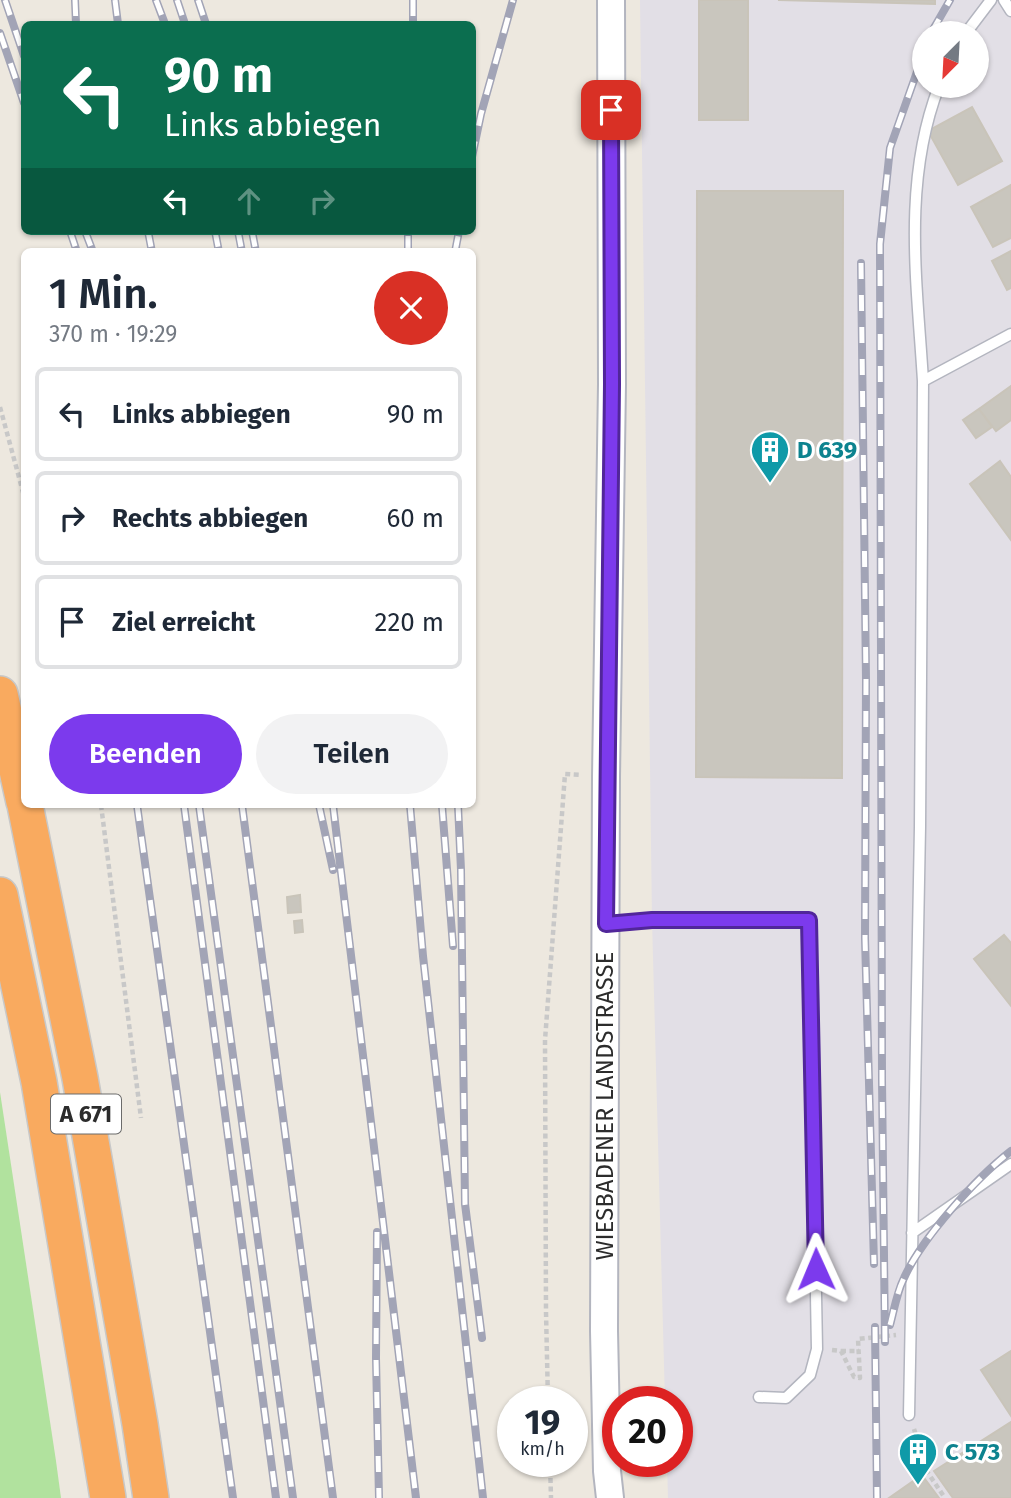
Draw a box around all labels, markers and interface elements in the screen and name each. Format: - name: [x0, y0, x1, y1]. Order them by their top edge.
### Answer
- north arrow: [912, 21, 989, 98]
- map controls: [912, 21, 989, 98]
- text: 90 m: [164, 46, 273, 105]
- icon: left: [49, 49, 140, 140]
- pin: [581, 80, 641, 140]
- icon: arrive: [592, 91, 630, 129]
- text: Links abbiegen: [164, 106, 382, 144]
- icon: left: [157, 182, 195, 220]
- icon: ahead: [230, 182, 268, 220]
- icon: right: [303, 182, 341, 220]
- text: 1 Min.: [49, 269, 158, 319]
- button: close: [374, 271, 448, 345]
- text: 370 m · 19:29: [49, 320, 177, 348]
- icon: left: [53, 395, 91, 433]
- text: Links abbiegen: [112, 399, 291, 430]
- text: 90 m: [387, 399, 444, 430]
- building icon: D 639: [749, 429, 791, 484]
- place label: D 639: [797, 436, 857, 464]
- icon: right: [53, 499, 91, 537]
- text: Rechts abbiegen: [112, 503, 308, 534]
- text: 60 m: [386, 503, 444, 534]
- icon: arrive: [53, 603, 91, 641]
- text: Ziel erreicht: [112, 607, 255, 638]
- text: 220 m: [375, 607, 444, 638]
- button: Beenden: [49, 714, 242, 794]
- button: Teilen: [256, 714, 448, 794]
- street label: WIESBADENER LANDSTRASSE: [591, 952, 619, 1260]
- road number: A 671: [51, 1094, 121, 1134]
- position arrow: [779, 1232, 853, 1306]
- speed limit sign: 20: [602, 1386, 693, 1477]
- text: 19: [525, 1401, 560, 1443]
- building icon: C 573: [897, 1431, 939, 1486]
- text: km/h: [520, 1438, 565, 1460]
- place label: C 573: [945, 1438, 1000, 1466]

